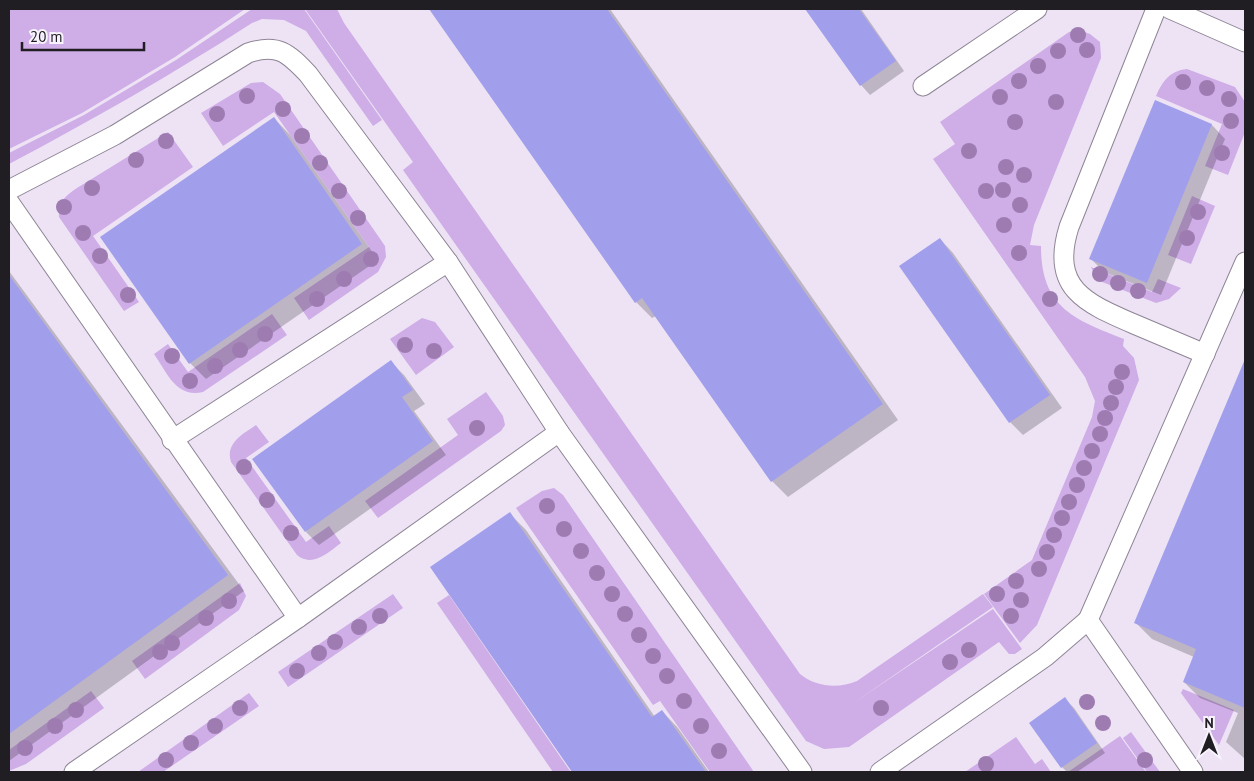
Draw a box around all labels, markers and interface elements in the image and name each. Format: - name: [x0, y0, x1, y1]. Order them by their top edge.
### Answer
- scale bar: [22, 20, 145, 52]
- text: 20 m: [30, 27, 63, 46]
- north arrow: [1184, 711, 1234, 761]
- text: N: [1204, 714, 1214, 732]

